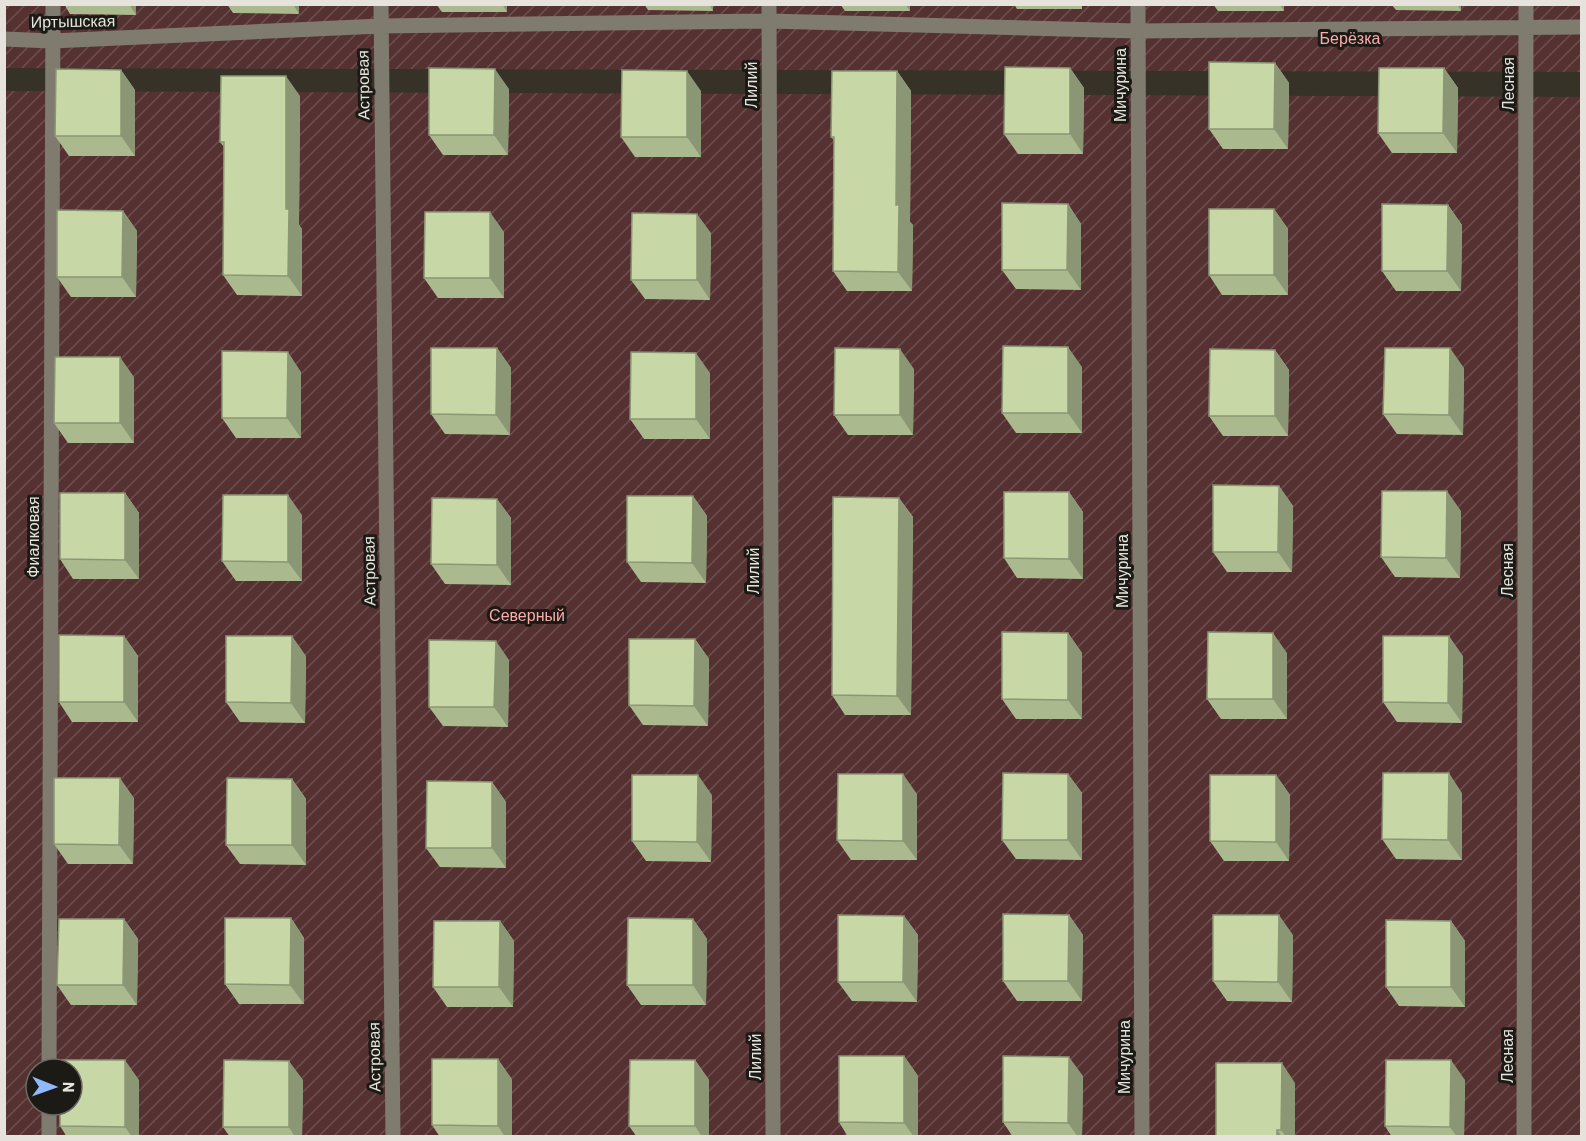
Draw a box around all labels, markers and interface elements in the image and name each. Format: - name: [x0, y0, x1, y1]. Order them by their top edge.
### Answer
- street label: Иртышская: [31, 10, 115, 31]
- park label: Берёзка: [1320, 28, 1380, 47]
- street label: Мичурина: [1110, 48, 1129, 122]
- street label: Астровая: [352, 50, 373, 120]
- street label: Лесная: [1498, 57, 1517, 111]
- street label: Лилий: [741, 62, 760, 108]
- street label: Фиалковая: [23, 496, 42, 578]
- street label: Мичурина: [1112, 534, 1131, 608]
- street label: Астровая: [358, 536, 379, 606]
- street label: Лесная: [1497, 543, 1516, 597]
- street label: Лилий: [743, 548, 762, 594]
- park label: Северный: [489, 605, 565, 624]
- street label: Мичурина: [1114, 1020, 1133, 1094]
- street label: Астровая: [363, 1022, 384, 1092]
- street label: Лесная: [1497, 1029, 1516, 1083]
- street label: Лилий: [745, 1034, 764, 1080]
- north arrow: [24, 1057, 84, 1117]
- text: N: [60, 1082, 79, 1093]

